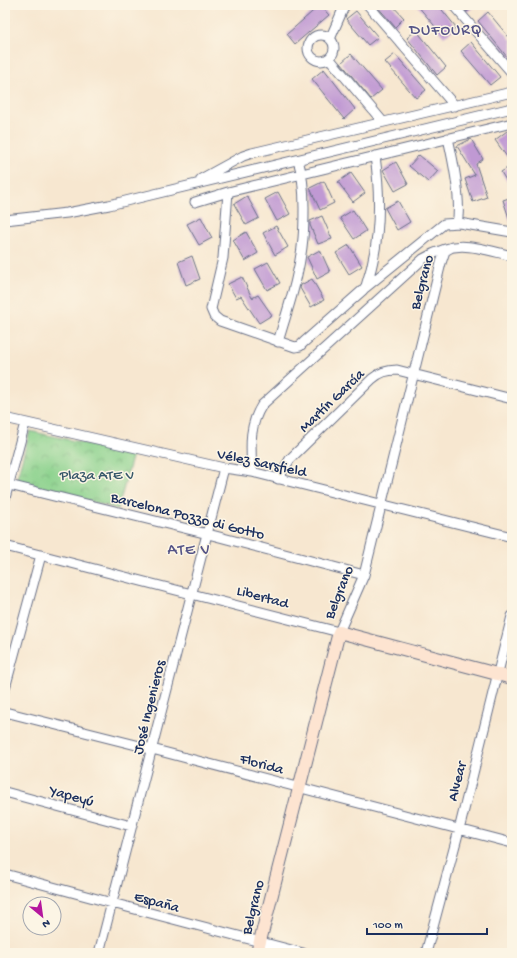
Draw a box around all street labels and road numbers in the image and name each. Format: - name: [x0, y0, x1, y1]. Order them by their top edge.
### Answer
- street label: Belgrano: [407, 253, 439, 313]
- street label: Martín García: [296, 365, 369, 437]
- street label: Vélez Sarsfield: [214, 445, 309, 482]
- street label: Barcelona Pozzo di Gotto: [108, 489, 266, 545]
- street label: Belgrano: [321, 563, 359, 623]
- street label: Libertad: [235, 582, 292, 614]
- street label: José Ingenieros: [130, 658, 170, 756]
- street label: Florida: [237, 750, 286, 780]
- street label: Alvear: [444, 758, 472, 803]
- street label: Yapeyú: [46, 782, 95, 811]
- street label: Belgrano: [238, 878, 269, 938]
- street label: España: [132, 888, 182, 918]

